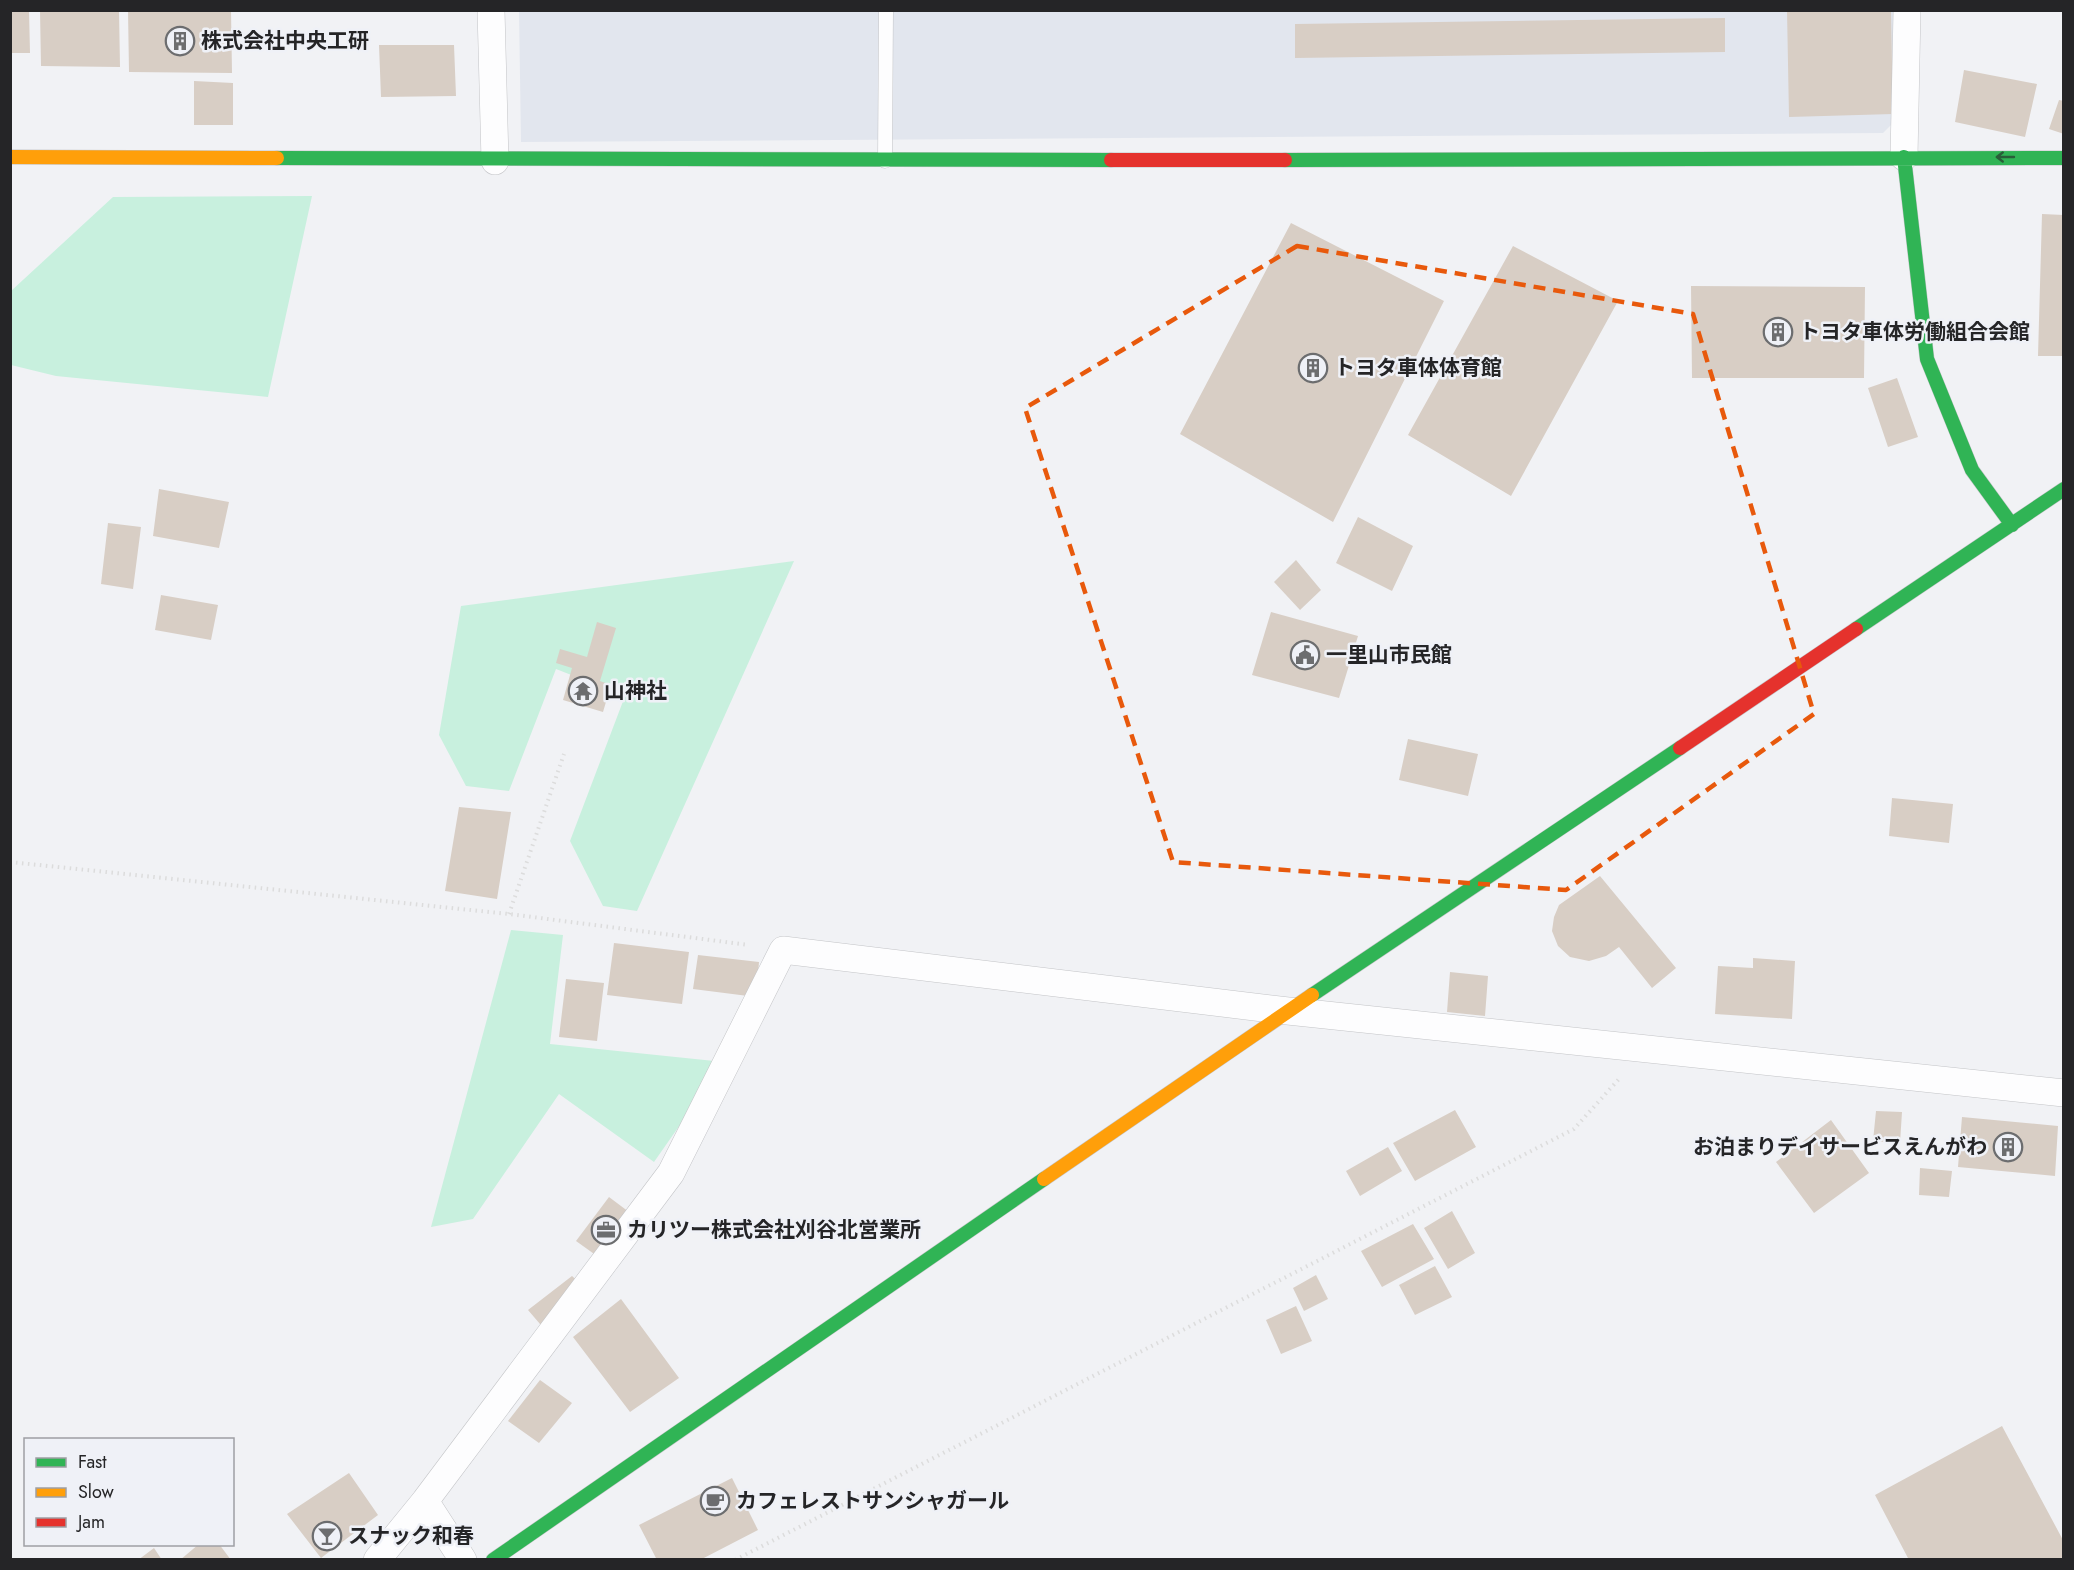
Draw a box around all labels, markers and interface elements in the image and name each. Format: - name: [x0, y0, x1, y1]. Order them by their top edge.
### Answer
- building icon: 株式会社中央工研: [164, 25, 196, 57]
- place label: 株式会社中央工研: [201, 26, 369, 56]
- one-way arrow: [1996, 152, 2016, 163]
- building icon: トヨタ車体労働組合会館: [1762, 316, 1794, 348]
- place label: トヨタ車体労働組合会館: [1799, 317, 2030, 347]
- building icon: トヨタ車体体育館: [1297, 352, 1329, 384]
- place label: トヨタ車体体育館: [1334, 353, 1502, 383]
- public building icon: 一里山市民館: [1289, 639, 1321, 671]
- place label: 一里山市民館: [1326, 640, 1452, 670]
- temple icon: 山神社: [567, 675, 599, 707]
- place label: 山神社: [604, 676, 667, 706]
- building icon: お泊まりデイサービスえんがわ: [1992, 1131, 2024, 1163]
- place label: お泊まりデイサービスえんがわ: [1693, 1132, 1987, 1162]
- office icon: カリツー株式会社刈谷北営業所: [590, 1214, 622, 1246]
- place label: カリツー株式会社刈谷北営業所: [627, 1215, 921, 1245]
- legend: [24, 1438, 234, 1546]
- text: Fast: [78, 1449, 107, 1475]
- text: Slow: [78, 1479, 115, 1505]
- cafe icon: カフェレストサンシャガール: [699, 1485, 731, 1517]
- place label: カフェレストサンシャガール: [736, 1486, 1009, 1516]
- text: Jam: [76, 1509, 105, 1535]
- bar icon: スナック和春: [311, 1520, 343, 1552]
- place label: スナック和春: [348, 1521, 474, 1551]

